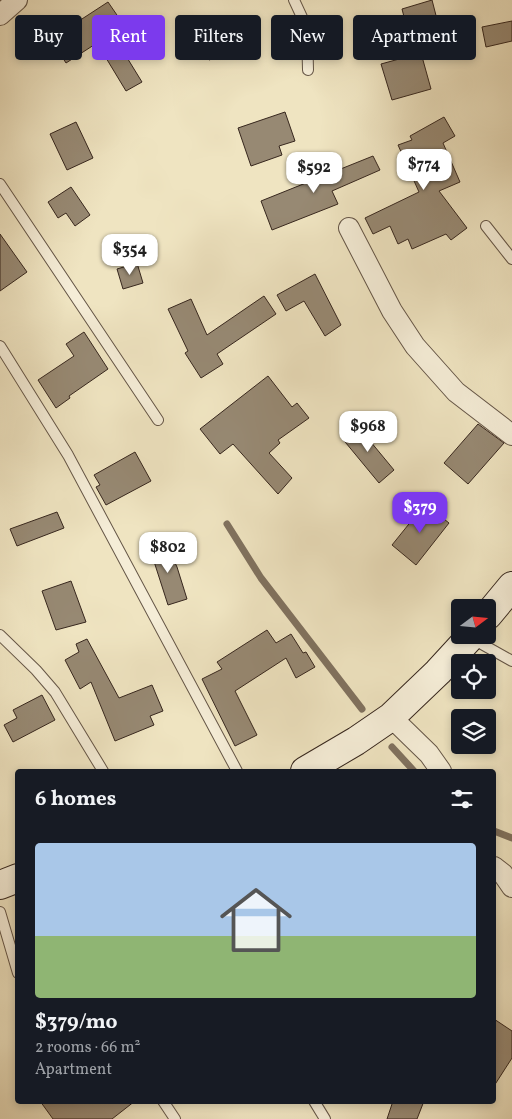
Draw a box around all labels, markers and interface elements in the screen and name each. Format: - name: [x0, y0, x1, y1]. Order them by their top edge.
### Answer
- chip: Buy: [15, 15, 82, 60]
- chip: Rent: [92, 15, 165, 60]
- chip: Filters: [175, 15, 261, 60]
- chip: New: [271, 15, 343, 60]
- chip: Apartment: [353, 15, 476, 60]
- pin: $774: [394, 148, 454, 191]
- pin: $592: [284, 152, 344, 194]
- text: $774: [408, 154, 440, 176]
- text: $592: [297, 157, 331, 179]
- pin: $354: [100, 234, 160, 276]
- text: $354: [113, 239, 147, 261]
- pin: $968: [338, 410, 398, 453]
- text: $968: [350, 416, 386, 438]
- pin: $379: [390, 492, 450, 534]
- text: $379: [403, 497, 437, 519]
- pin: $802: [138, 532, 198, 574]
- text: $802: [150, 537, 186, 559]
- north arrow: [451, 599, 496, 644]
- map controls: [451, 599, 496, 754]
- button: locate: [451, 654, 496, 699]
- button: layers: [451, 709, 496, 754]
- text: 6 homes: [35, 785, 116, 814]
- icon: filters: [448, 785, 476, 813]
- icon: home: [211, 875, 301, 965]
- text: $379/mo: [35, 1008, 117, 1037]
- text: 2 rooms · 66 m²: [35, 1037, 141, 1059]
- text: Apartment: [35, 1059, 112, 1081]

